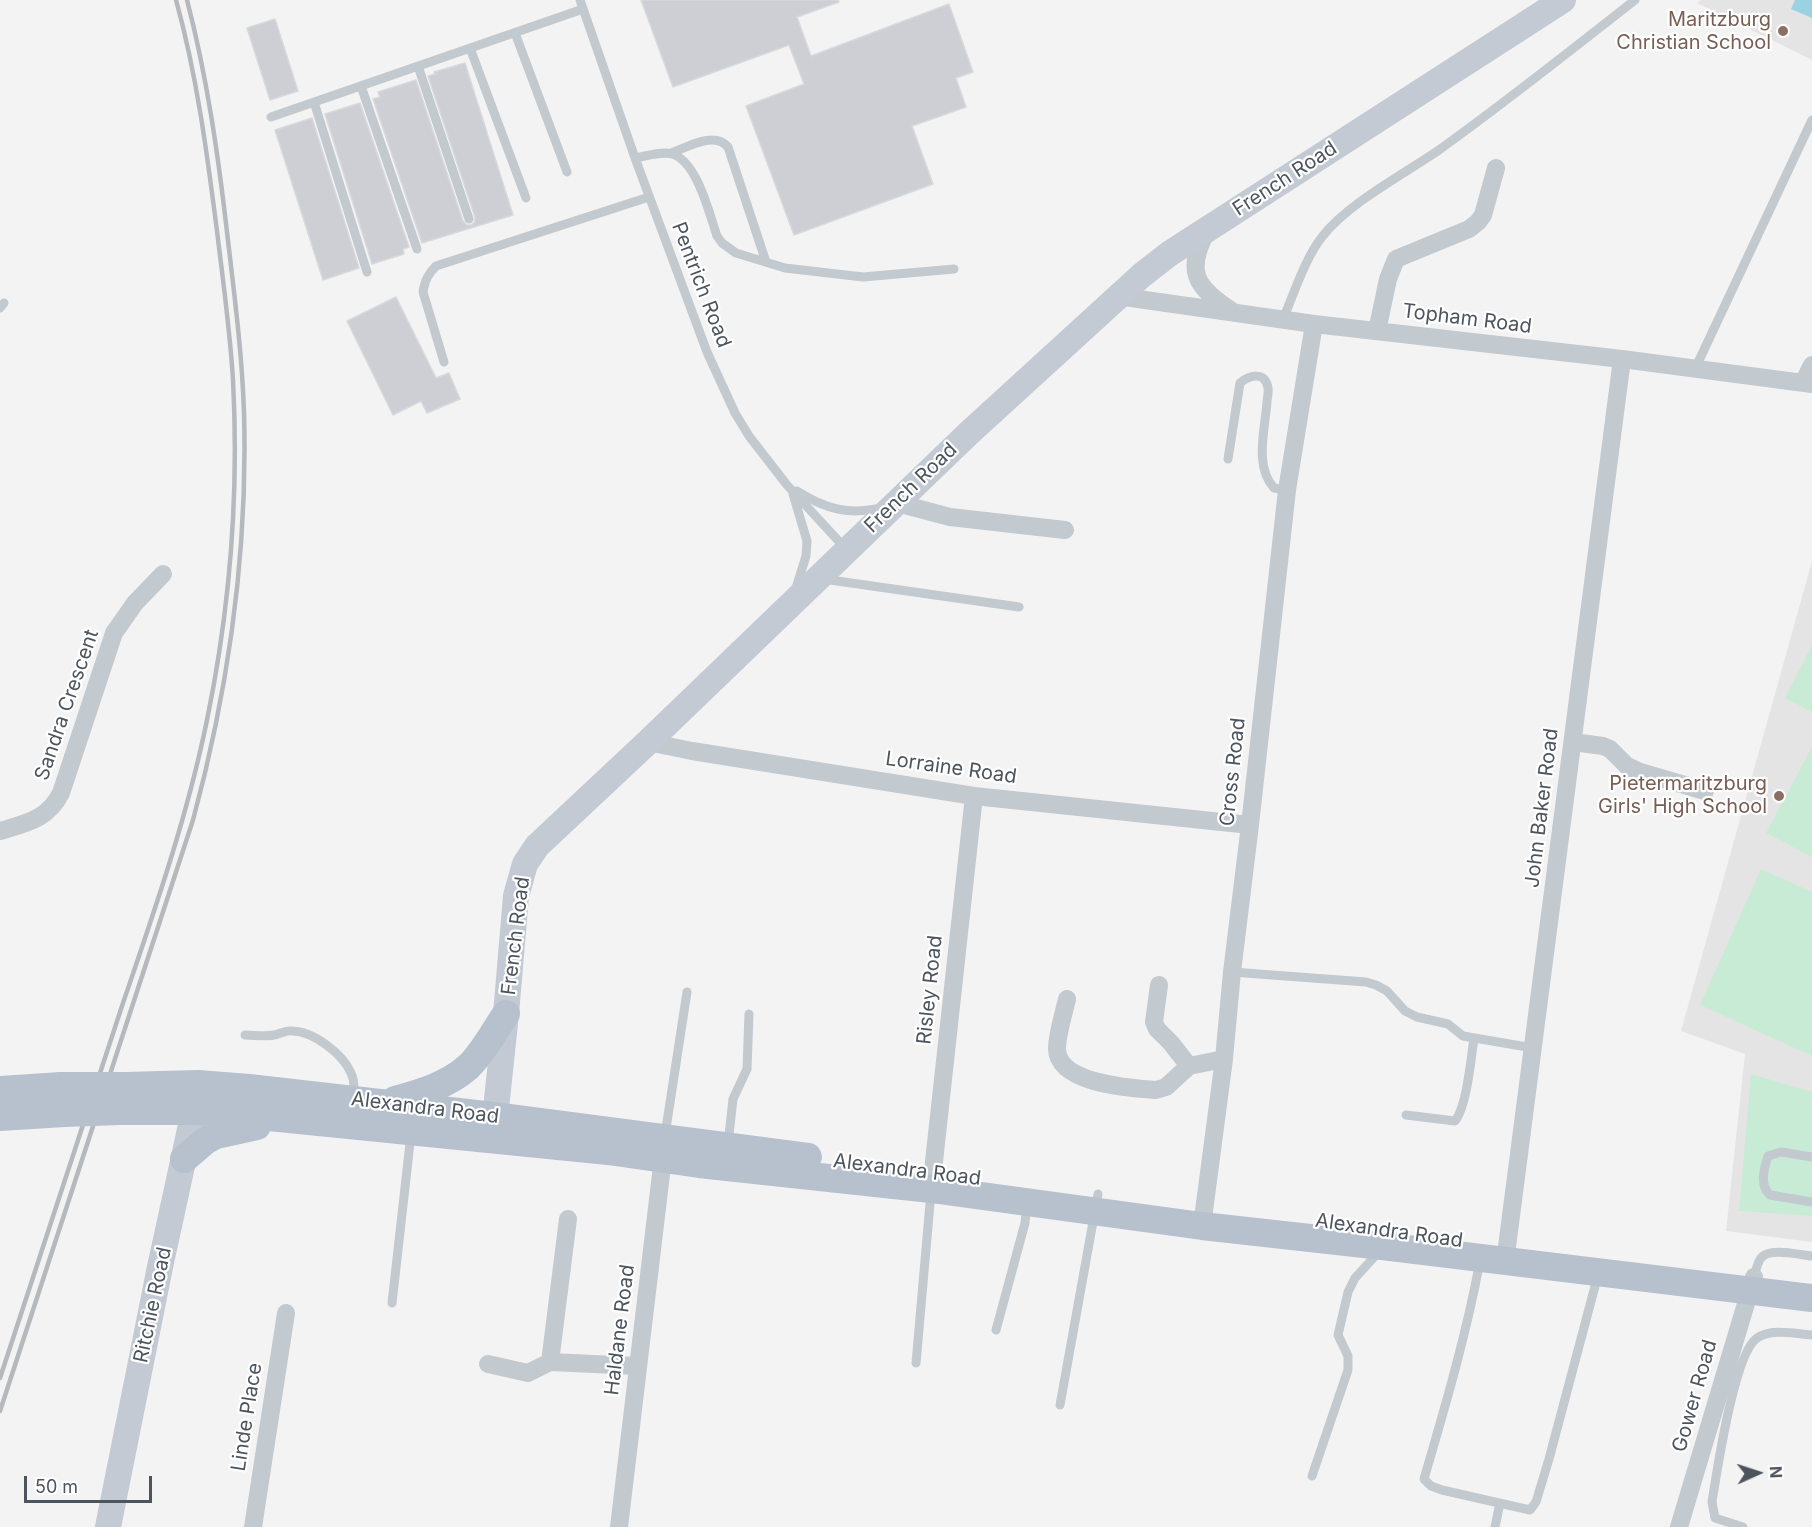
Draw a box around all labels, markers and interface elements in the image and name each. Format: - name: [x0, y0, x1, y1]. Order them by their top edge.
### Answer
- place label: Maritzburg Christian School: [1616, 8, 1771, 55]
- marker: Maritzburg Christian School: [1776, 24, 1790, 38]
- street label: French Road: [1229, 137, 1341, 221]
- street label: Pentrich Road: [666, 219, 736, 351]
- street label: Topham Road: [1401, 299, 1533, 339]
- street label: French Road: [860, 438, 962, 538]
- street label: Sandra Crescent: [30, 626, 104, 784]
- street label: Cross Road: [1215, 717, 1251, 827]
- street label: John Baker Road: [1520, 727, 1564, 889]
- street label: Lorraine Road: [884, 747, 1018, 789]
- place label: Pietermaritzburg Girls' High School: [1598, 772, 1767, 819]
- marker: Pietermaritzburg Girls' High School: [1772, 789, 1786, 803]
- street label: French Road: [497, 875, 535, 997]
- street label: Risley Road: [912, 934, 948, 1046]
- street label: Alexandra Road: [350, 1087, 500, 1129]
- street label: Alexandra Road: [832, 1149, 982, 1191]
- street label: Alexandra Road: [1314, 1209, 1464, 1253]
- street label: Ritchie Road: [129, 1245, 177, 1365]
- street label: Haldane Road: [600, 1263, 640, 1397]
- street label: Gower Road: [1668, 1337, 1722, 1455]
- street label: Linde Place: [227, 1361, 267, 1473]
- north arrow: [1728, 1443, 1788, 1503]
- scale bar: [27, 1464, 154, 1502]
- text: N: [1766, 1465, 1786, 1479]
- text: 50 m: [35, 1476, 78, 1497]

